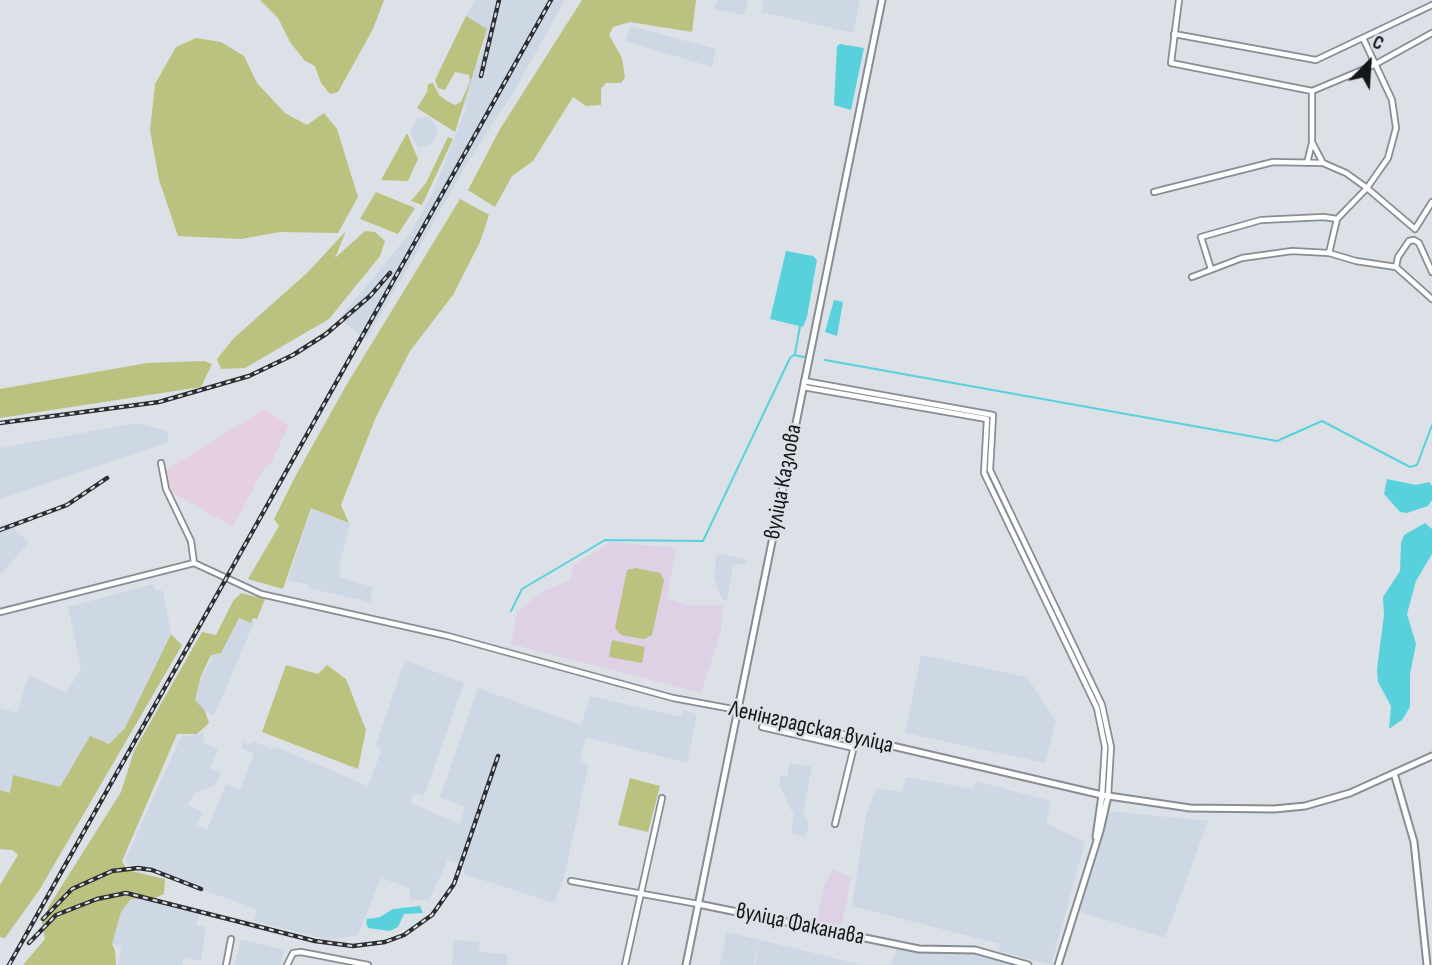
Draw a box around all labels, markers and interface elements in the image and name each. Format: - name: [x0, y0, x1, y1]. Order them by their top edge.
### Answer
- north arrow: [1334, 28, 1404, 98]
- text: С: [1369, 31, 1387, 56]
- street label: вуліца Казлова: [759, 422, 809, 542]
- street label: Ленінградская вуліца: [726, 696, 896, 760]
- street label: вуліца Факанава: [733, 898, 867, 952]

